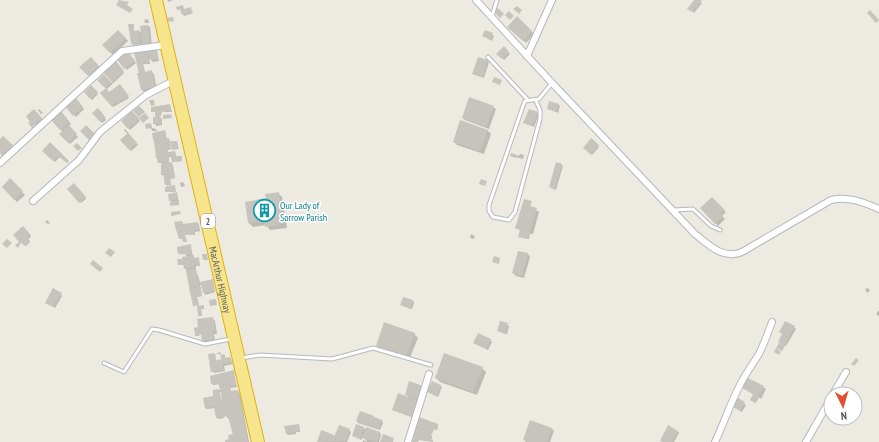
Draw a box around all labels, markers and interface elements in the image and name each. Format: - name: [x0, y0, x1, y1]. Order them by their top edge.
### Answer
- building icon: Our Lady of Sorrow Parish: [251, 198, 277, 224]
- place label: Our Lady of Sorrow Parish: [280, 199, 327, 224]
- road number: 2: [201, 214, 215, 228]
- street label: MacArthur Highway: [207, 245, 235, 314]
- north arrow: [823, 386, 863, 426]
- text: N: [840, 409, 847, 423]

